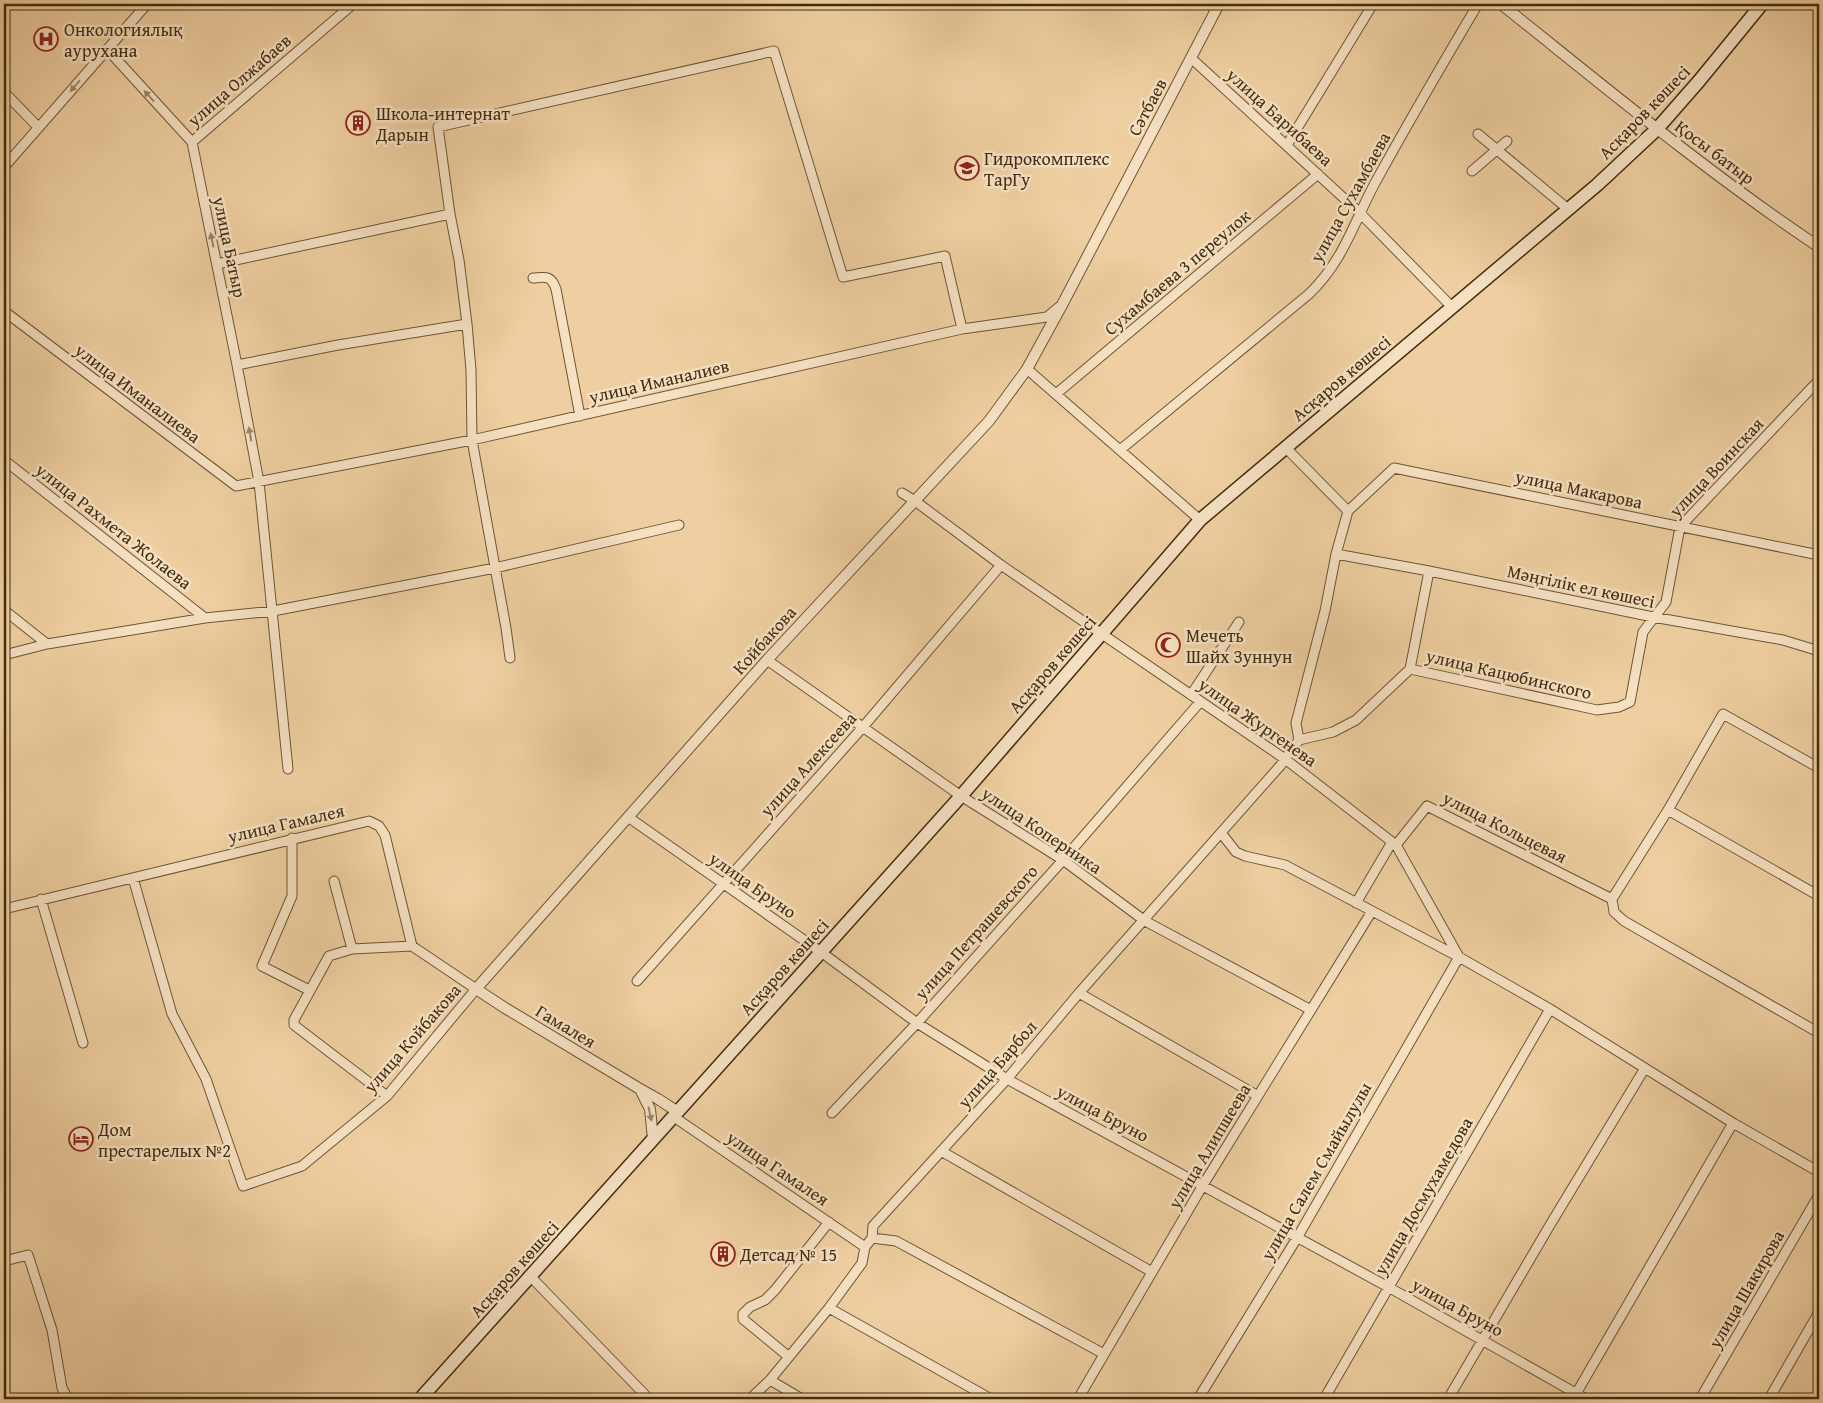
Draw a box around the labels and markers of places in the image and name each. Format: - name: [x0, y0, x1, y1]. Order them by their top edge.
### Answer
- place label: Онкологиялық аурухана: [64, 16, 183, 64]
- hospital icon: Онкологиялық аурухана: [33, 26, 59, 52]
- place label: Школа-интернат Дарын: [375, 100, 510, 148]
- building icon: Школа-интернат Дарын: [345, 110, 371, 136]
- place label: Гидрокомплекс ТарГу: [984, 145, 1110, 193]
- school or university icon: Гидрокомплекс ТарГу: [954, 155, 980, 181]
- place label: Мечеть Шайх Зуннун: [1186, 622, 1292, 670]
- mosque icon: Мечеть Шайх Зуннун: [1155, 632, 1181, 658]
- place label: Дом престарелых №2: [97, 1116, 231, 1164]
- hotel icon: Дом престарелых №2: [68, 1126, 94, 1152]
- building icon: Детсад № 15: [710, 1241, 736, 1267]
- place label: Детсад № 15: [739, 1241, 837, 1268]

